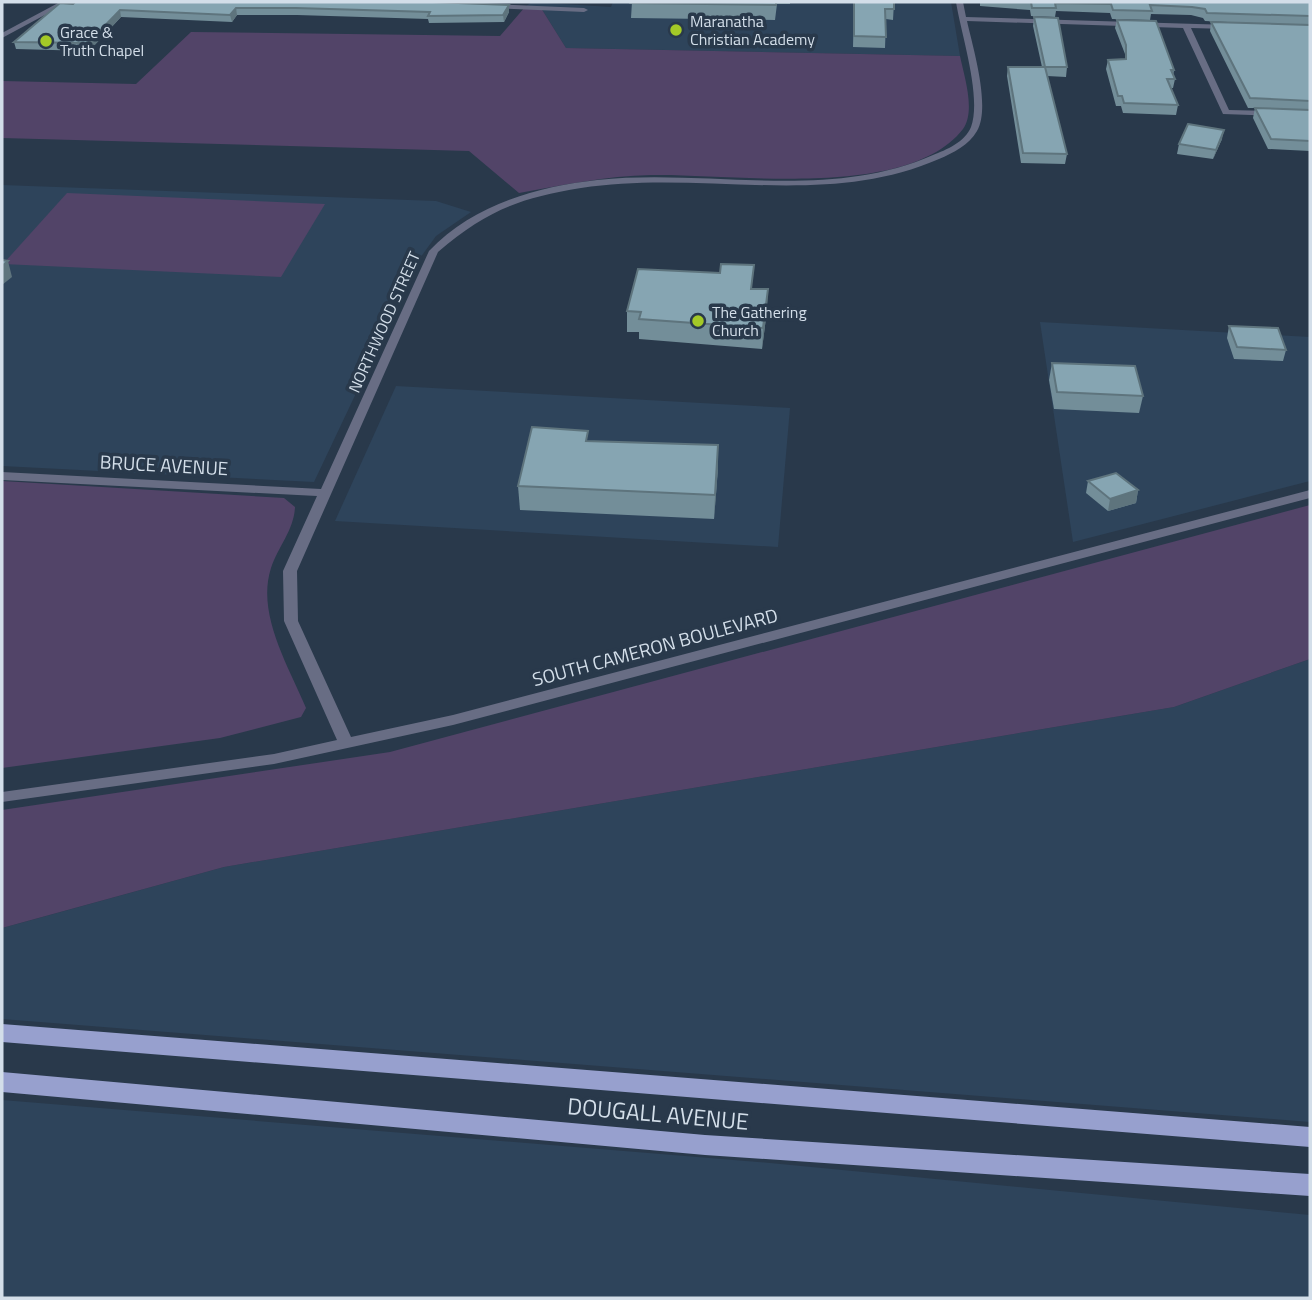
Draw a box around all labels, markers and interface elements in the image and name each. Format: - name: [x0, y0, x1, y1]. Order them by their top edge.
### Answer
- place label: Maranatha Christian Academy: [690, 9, 815, 51]
- place label: Grace & Truth Chapel: [60, 20, 144, 62]
- marker: Maranatha Christian Academy: [668, 22, 684, 38]
- marker: Grace & Truth Chapel: [38, 33, 54, 49]
- street label: NORTHWOOD STREET: [342, 247, 426, 397]
- place label: The Gathering Church: [712, 300, 807, 342]
- marker: The Gathering Church: [690, 313, 706, 329]
- street label: BRUCE AVENUE: [99, 447, 229, 482]
- street label: SOUTH CAMERON BOULEVARD: [529, 600, 781, 693]
- street label: DOUGALL AVENUE: [566, 1088, 750, 1139]

